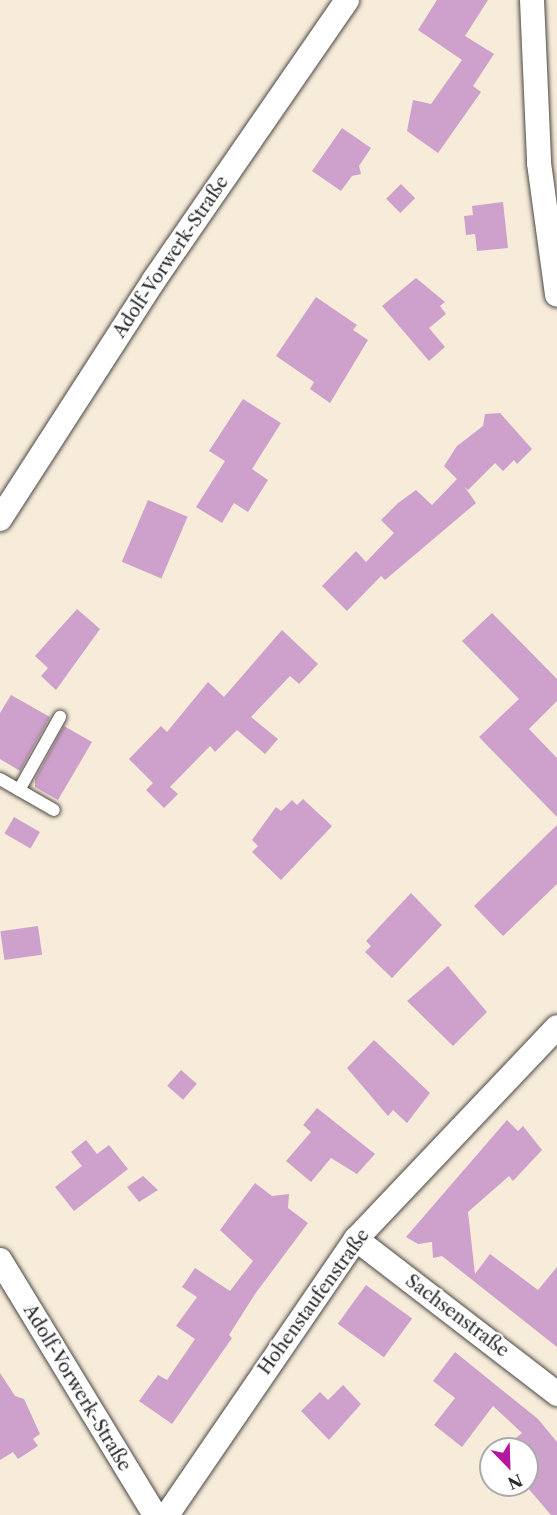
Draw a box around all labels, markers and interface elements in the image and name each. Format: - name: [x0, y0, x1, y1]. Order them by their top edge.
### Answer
- street label: Adolf-Vorwerk-Straße: [109, 172, 233, 342]
- street label: Hohenstaufenstraße: [254, 1225, 374, 1379]
- street label: Sachsenstraße: [401, 1270, 513, 1362]
- street label: Adolf-Vorwerk-Straße: [19, 1301, 135, 1475]
- north arrow: [479, 1437, 539, 1497]
- text: N: [505, 1470, 526, 1494]

